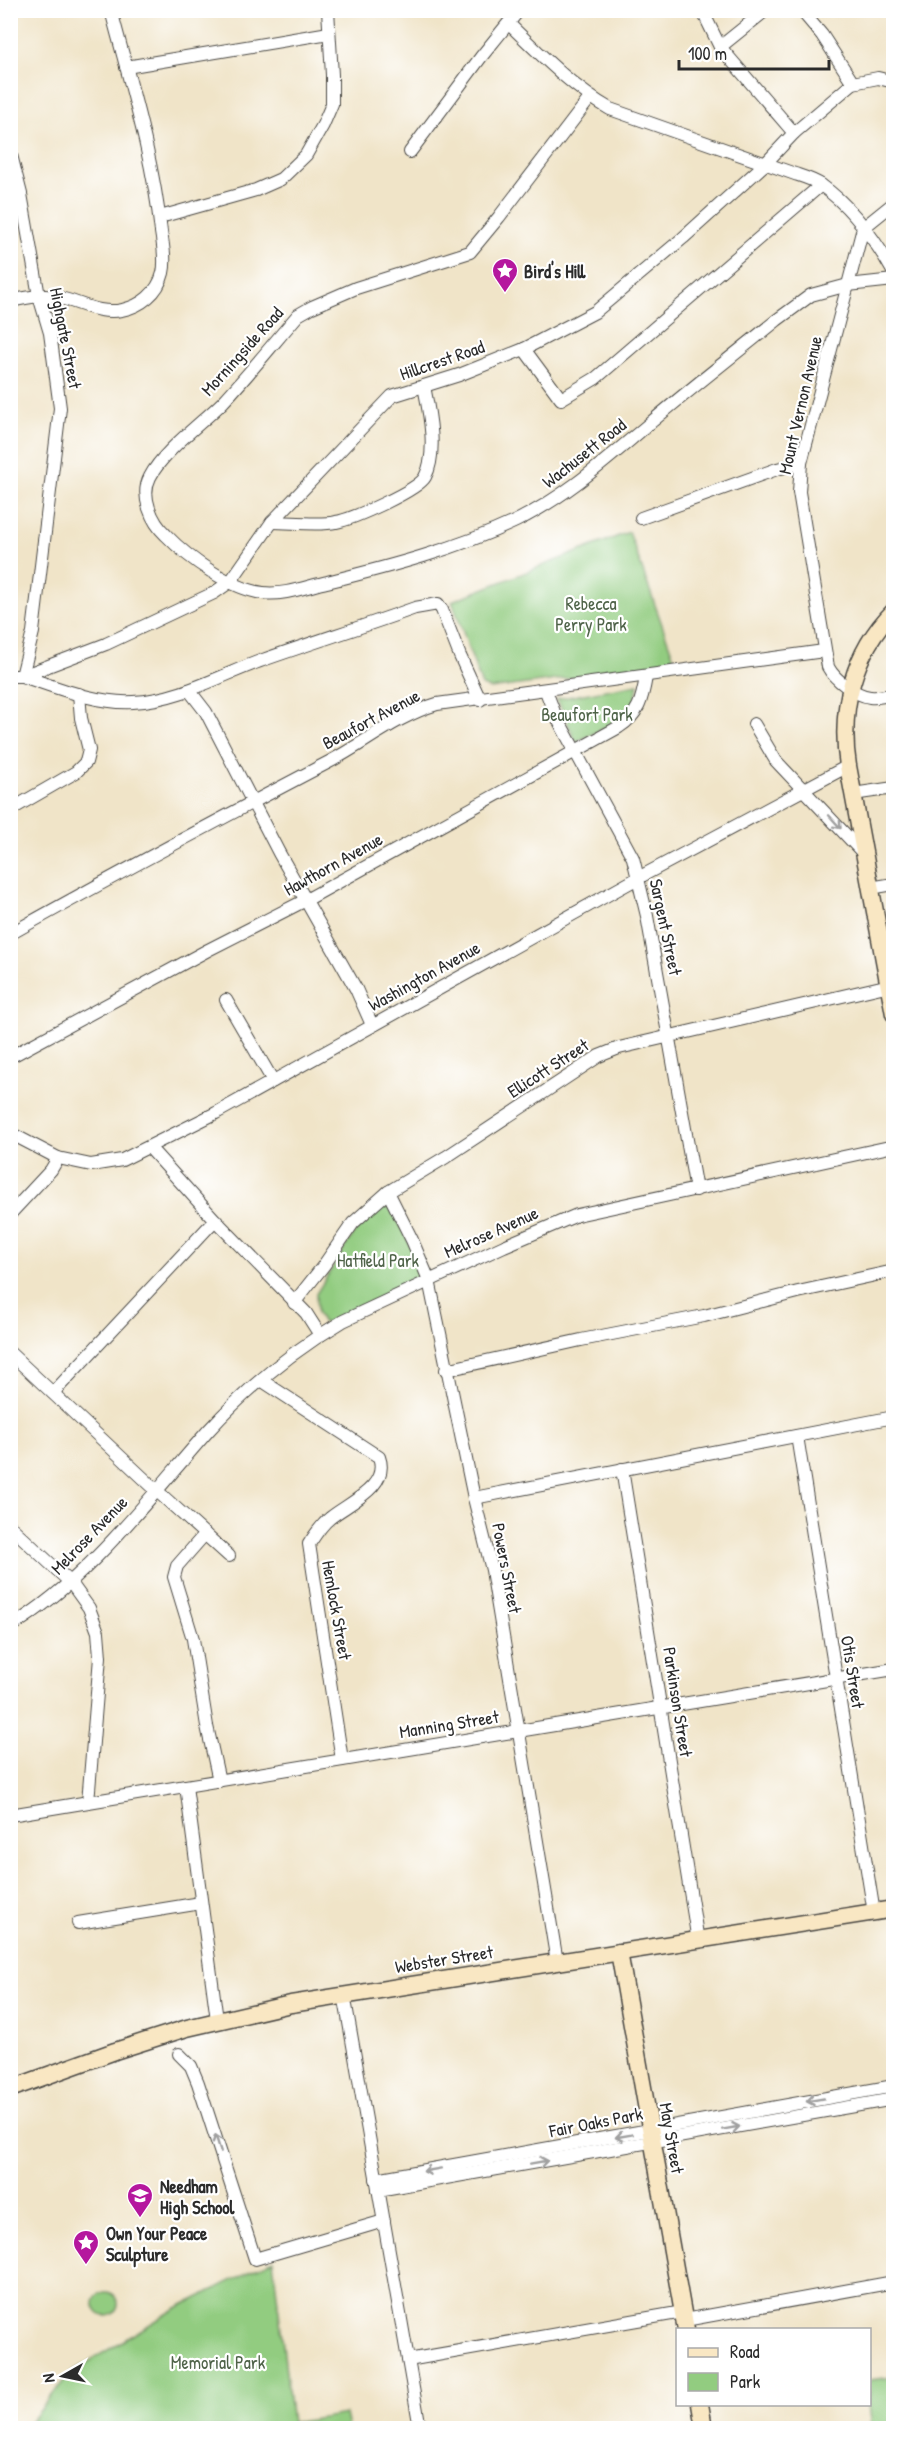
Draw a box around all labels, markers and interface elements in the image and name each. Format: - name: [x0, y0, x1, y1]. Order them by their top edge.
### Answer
- scale bar: [679, 33, 829, 71]
- text: 100 m: [688, 41, 727, 66]
- place icon: Bird's Hill: [490, 256, 520, 294]
- place label: Bird's Hill: [524, 259, 587, 284]
- street label: Highgate Street: [44, 285, 88, 391]
- street label: Morningside Road: [195, 301, 289, 401]
- street label: Mount Vernon Avenue: [772, 333, 828, 477]
- street label: Hillcrest Road: [396, 334, 488, 386]
- street label: Wachusett Road: [537, 412, 631, 494]
- park label: Rebecca Perry Park: [555, 591, 627, 637]
- street label: Beaufort Avenue: [318, 683, 424, 755]
- park label: Beaufort Park: [541, 702, 633, 727]
- one-way arrow: [828, 815, 842, 830]
- street label: Hawthorn Avenue: [279, 826, 387, 902]
- street label: Sargent Street: [644, 877, 689, 978]
- street label: Washington Avenue: [364, 935, 484, 1017]
- street label: Ellicott Street: [502, 1032, 594, 1104]
- street label: Melrose Avenue: [440, 1200, 542, 1264]
- park label: Hatfield Park: [337, 1248, 420, 1273]
- street label: Melrose Avenue: [45, 1490, 133, 1580]
- street label: Powers Street: [486, 1521, 528, 1616]
- street label: Hemlock Street: [316, 1558, 358, 1662]
- street label: Otis Street: [835, 1634, 871, 1711]
- street label: Parkinson Street: [657, 1645, 699, 1759]
- street label: Manning Street: [398, 1704, 501, 1744]
- street label: Webster Street: [393, 1939, 496, 1979]
- one-way arrow: [806, 2094, 826, 2105]
- street label: Fair Oaks Park: [546, 2101, 645, 2143]
- street label: May Street: [653, 2101, 691, 2176]
- one-way arrow: [721, 2123, 741, 2134]
- one-way arrow: [614, 2131, 634, 2142]
- one-way arrow: [211, 2134, 222, 2153]
- one-way arrow: [529, 2156, 548, 2167]
- one-way arrow: [422, 2164, 442, 2175]
- place label: Needham High School: [160, 2174, 235, 2221]
- school or university icon: Needham High School: [125, 2181, 155, 2219]
- place label: Own Your Peace Sculpture: [106, 2221, 208, 2268]
- place icon: Own Your Peace Sculpture: [71, 2228, 101, 2266]
- legend: [676, 2328, 871, 2406]
- text: Road: [730, 2339, 760, 2364]
- north arrow: [33, 2346, 93, 2406]
- park label: Memorial Park: [171, 2350, 266, 2375]
- text: Park: [730, 2369, 761, 2394]
- text: N: [37, 2372, 60, 2384]

